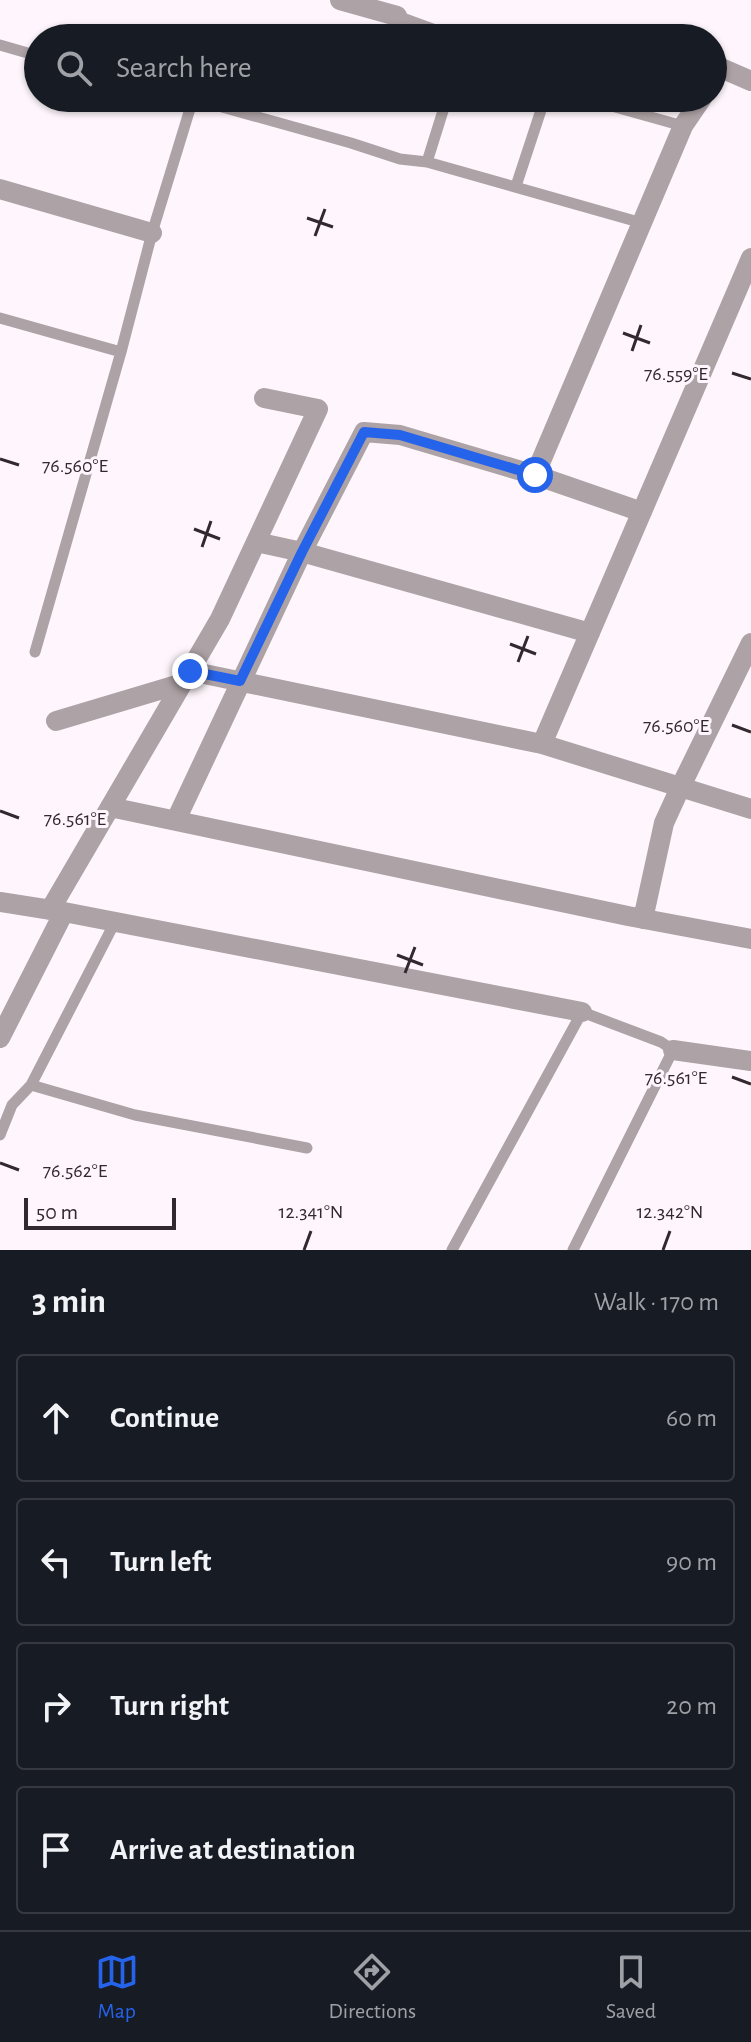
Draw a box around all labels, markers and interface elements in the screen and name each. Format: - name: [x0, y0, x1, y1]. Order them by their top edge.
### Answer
- search box: [24, 24, 727, 112]
- icon: search: [52, 46, 96, 90]
- text: Search here: [116, 53, 252, 83]
- text: 76.559°E: [644, 364, 708, 384]
- text: 76.560°E: [42, 456, 108, 476]
- route start: [517, 457, 553, 493]
- route end: [172, 653, 208, 689]
- text: 76.560°E: [643, 716, 709, 736]
- text: 76.561°E: [44, 809, 107, 829]
- text: 76.561°E: [645, 1068, 708, 1088]
- text: 76.562°E: [43, 1161, 108, 1181]
- scale bar: [24, 1194, 176, 1230]
- text: 50 m: [36, 1201, 78, 1223]
- text: 12.341°N: [279, 1202, 343, 1222]
- text: 12.342°N: [636, 1202, 704, 1222]
- text: 3 min: [32, 1285, 106, 1319]
- text: Walk · 170 m: [594, 1289, 719, 1315]
- icon: ahead: [34, 1396, 78, 1440]
- text: Continue: [110, 1403, 219, 1433]
- text: 60 m: [666, 1405, 717, 1431]
- icon: left: [34, 1540, 78, 1584]
- text: Turn left: [110, 1547, 211, 1577]
- text: 90 m: [666, 1549, 717, 1575]
- icon: right: [34, 1684, 78, 1728]
- text: Turn right: [110, 1691, 229, 1721]
- text: 20 m: [666, 1693, 717, 1719]
- icon: arrive: [34, 1828, 78, 1872]
- text: Arrive at destination: [110, 1835, 356, 1865]
- tab: Map: [95, 1950, 139, 2024]
- tab: Directions: [328, 1950, 416, 2024]
- tab: Saved: [606, 1950, 656, 2024]

